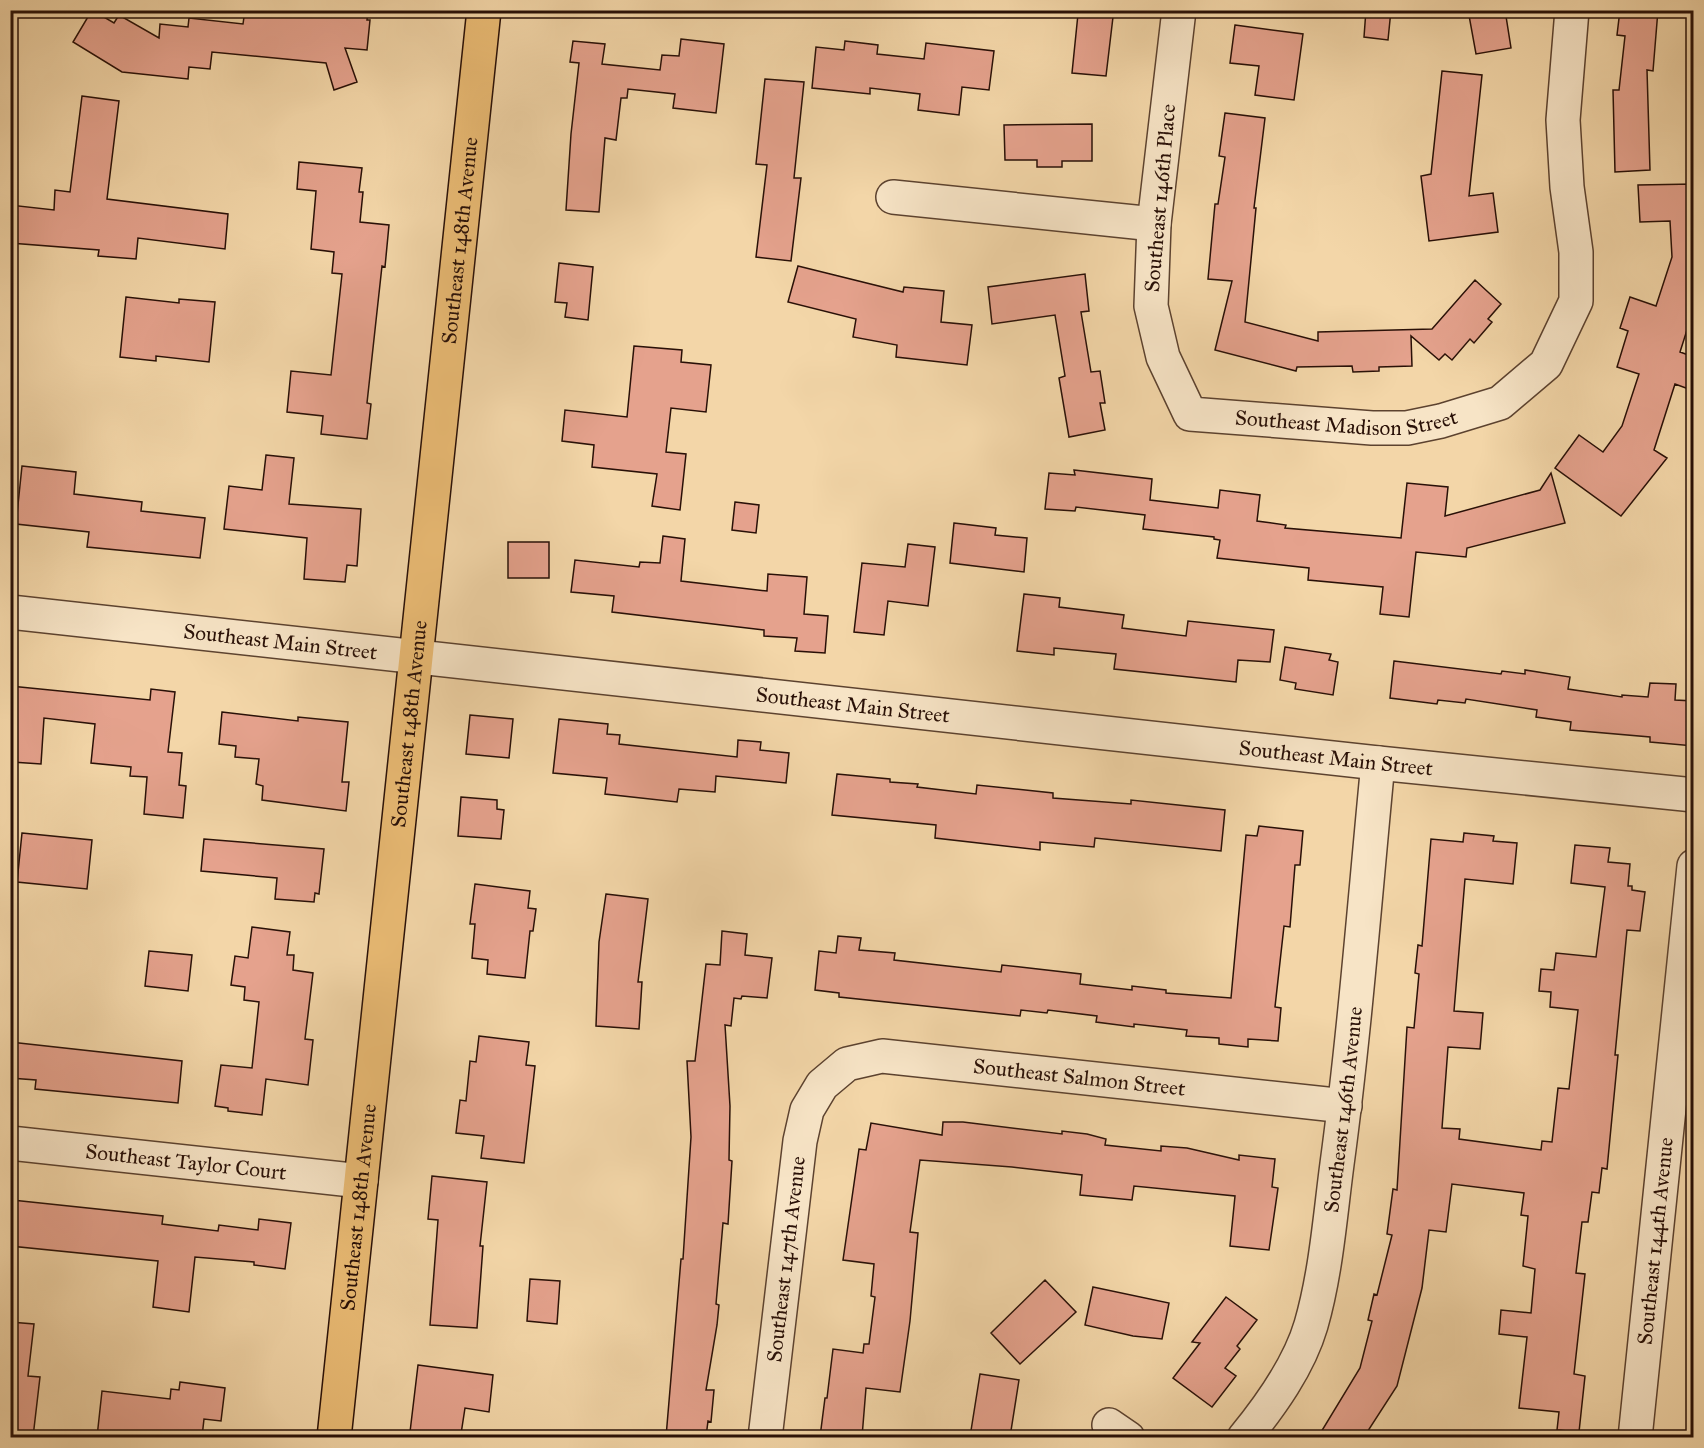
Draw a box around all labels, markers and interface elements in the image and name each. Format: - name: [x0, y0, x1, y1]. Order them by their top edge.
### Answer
- street label: Southeast 146th Place: [1139, 103, 1181, 293]
- street label: Southeast 148th Avenue: [436, 135, 484, 345]
- street label: Southeast Madison Street: [1234, 404, 1461, 441]
- street label: Southeast Main Street: [182, 618, 379, 666]
- street label: Southeast 148th Avenue: [385, 619, 433, 829]
- street label: Southeast Main Street: [755, 681, 952, 729]
- street label: Southeast Main Street: [1238, 735, 1435, 782]
- street label: Southeast 146th Avenue: [1318, 1005, 1368, 1214]
- street label: Southeast Salmon Street: [972, 1053, 1187, 1102]
- street label: Southeast 148th Avenue: [334, 1102, 382, 1312]
- street label: Southeast 144th Avenue: [1632, 1136, 1679, 1346]
- street label: Southeast Taylor Court: [84, 1138, 288, 1186]
- street label: Southeast 147th Avenue: [761, 1154, 811, 1364]

